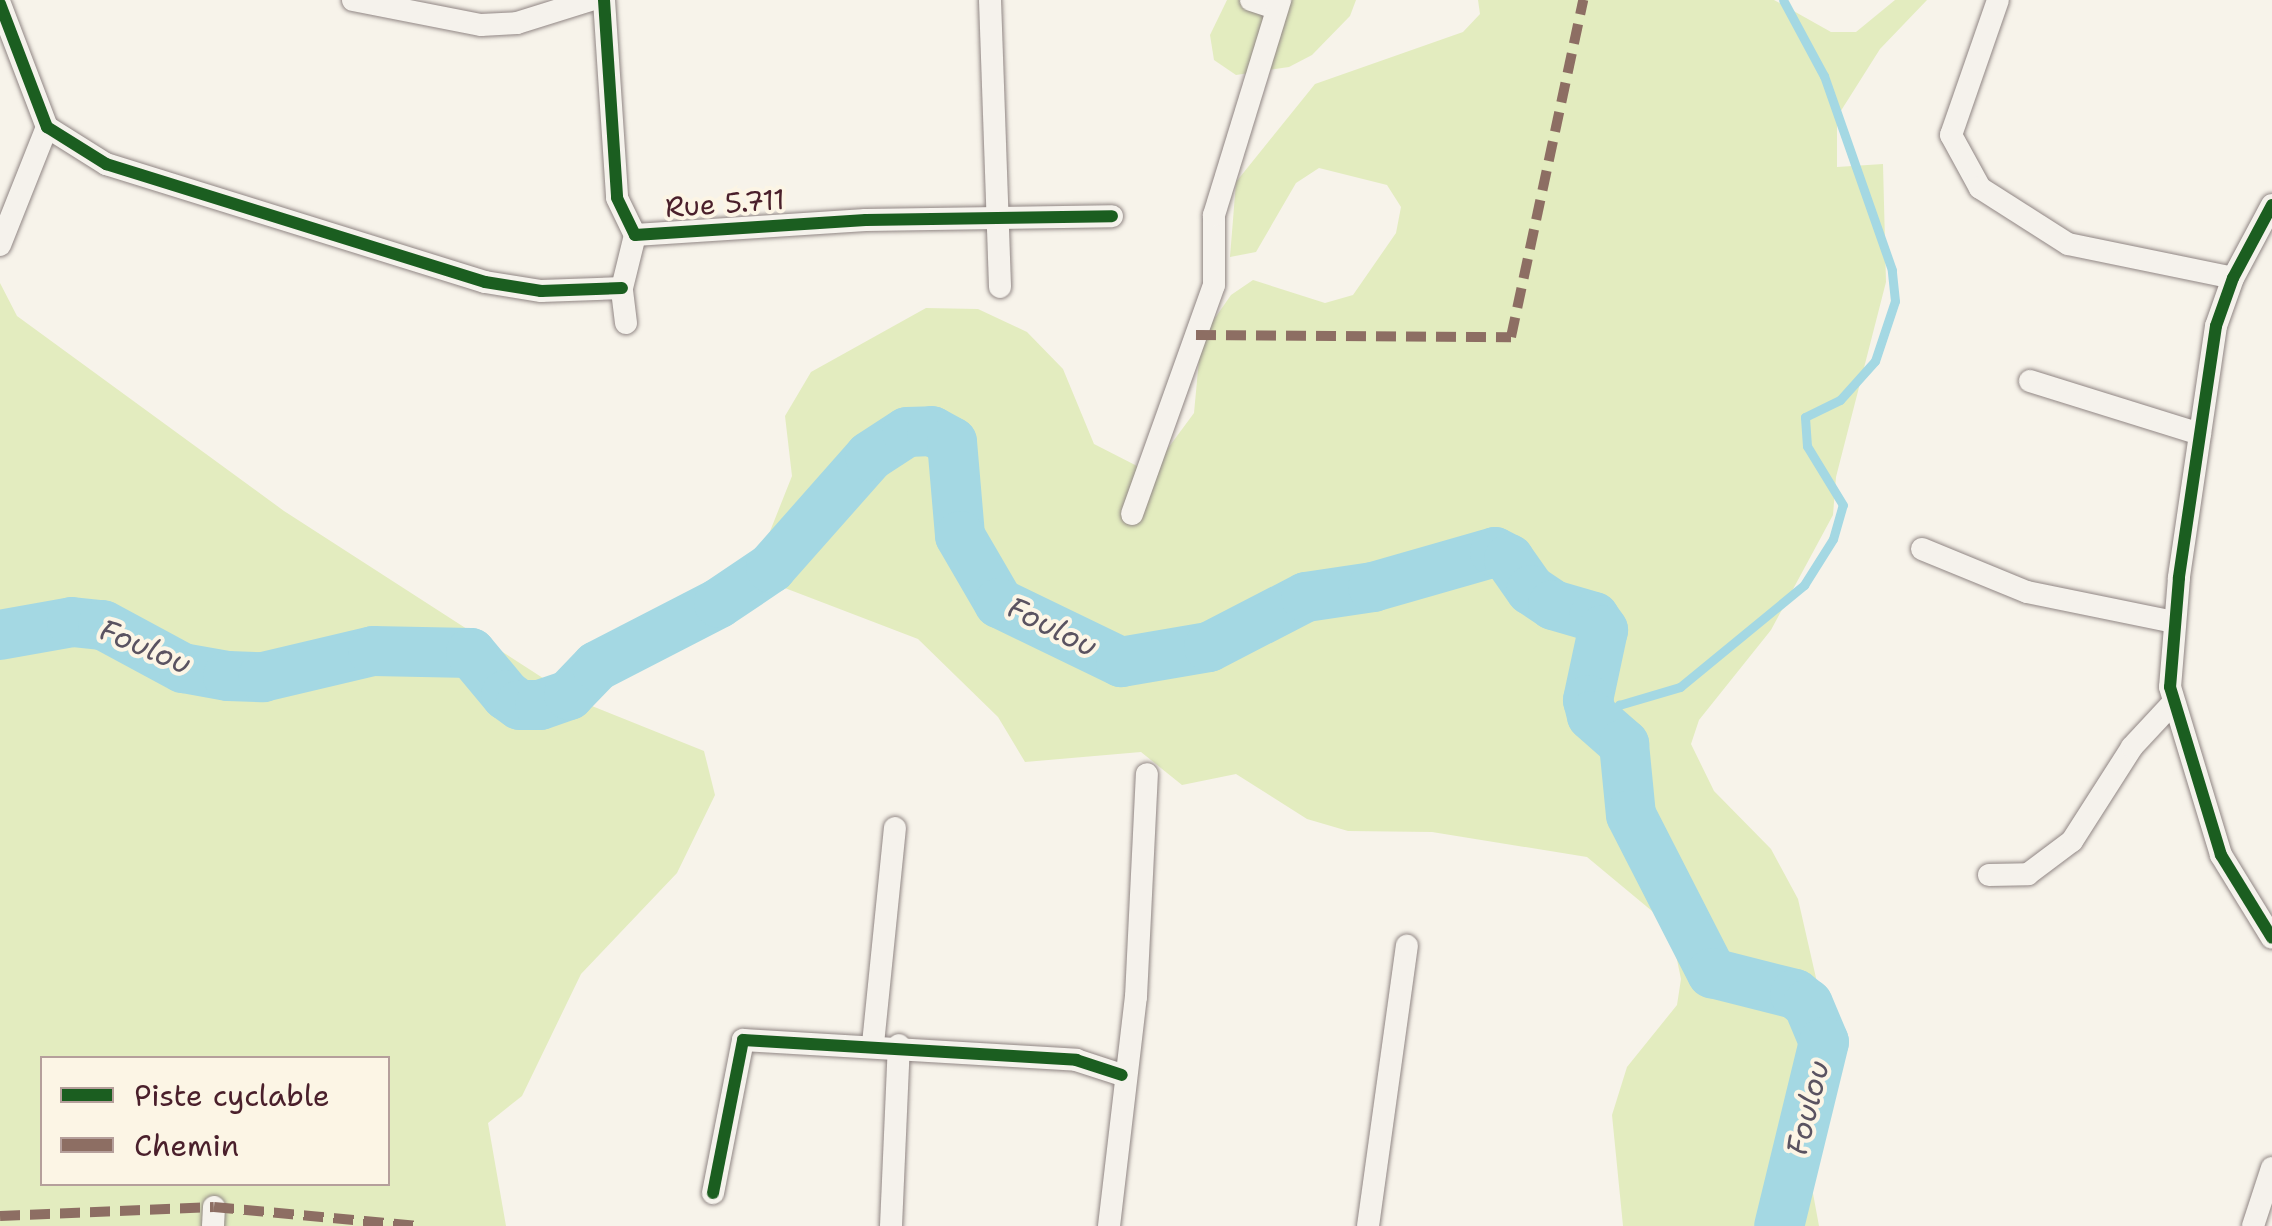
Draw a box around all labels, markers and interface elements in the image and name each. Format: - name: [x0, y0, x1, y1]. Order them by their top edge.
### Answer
- street label: Rue 5.711: [664, 182, 786, 224]
- water label: Foulou: [1001, 589, 1103, 665]
- water label: Foulou: [94, 612, 196, 682]
- legend: [40, 1056, 390, 1186]
- water label: Foulou: [1779, 1057, 1837, 1159]
- text: Piste cyclable: [134, 1075, 330, 1116]
- text: Chemin: [134, 1125, 239, 1166]

